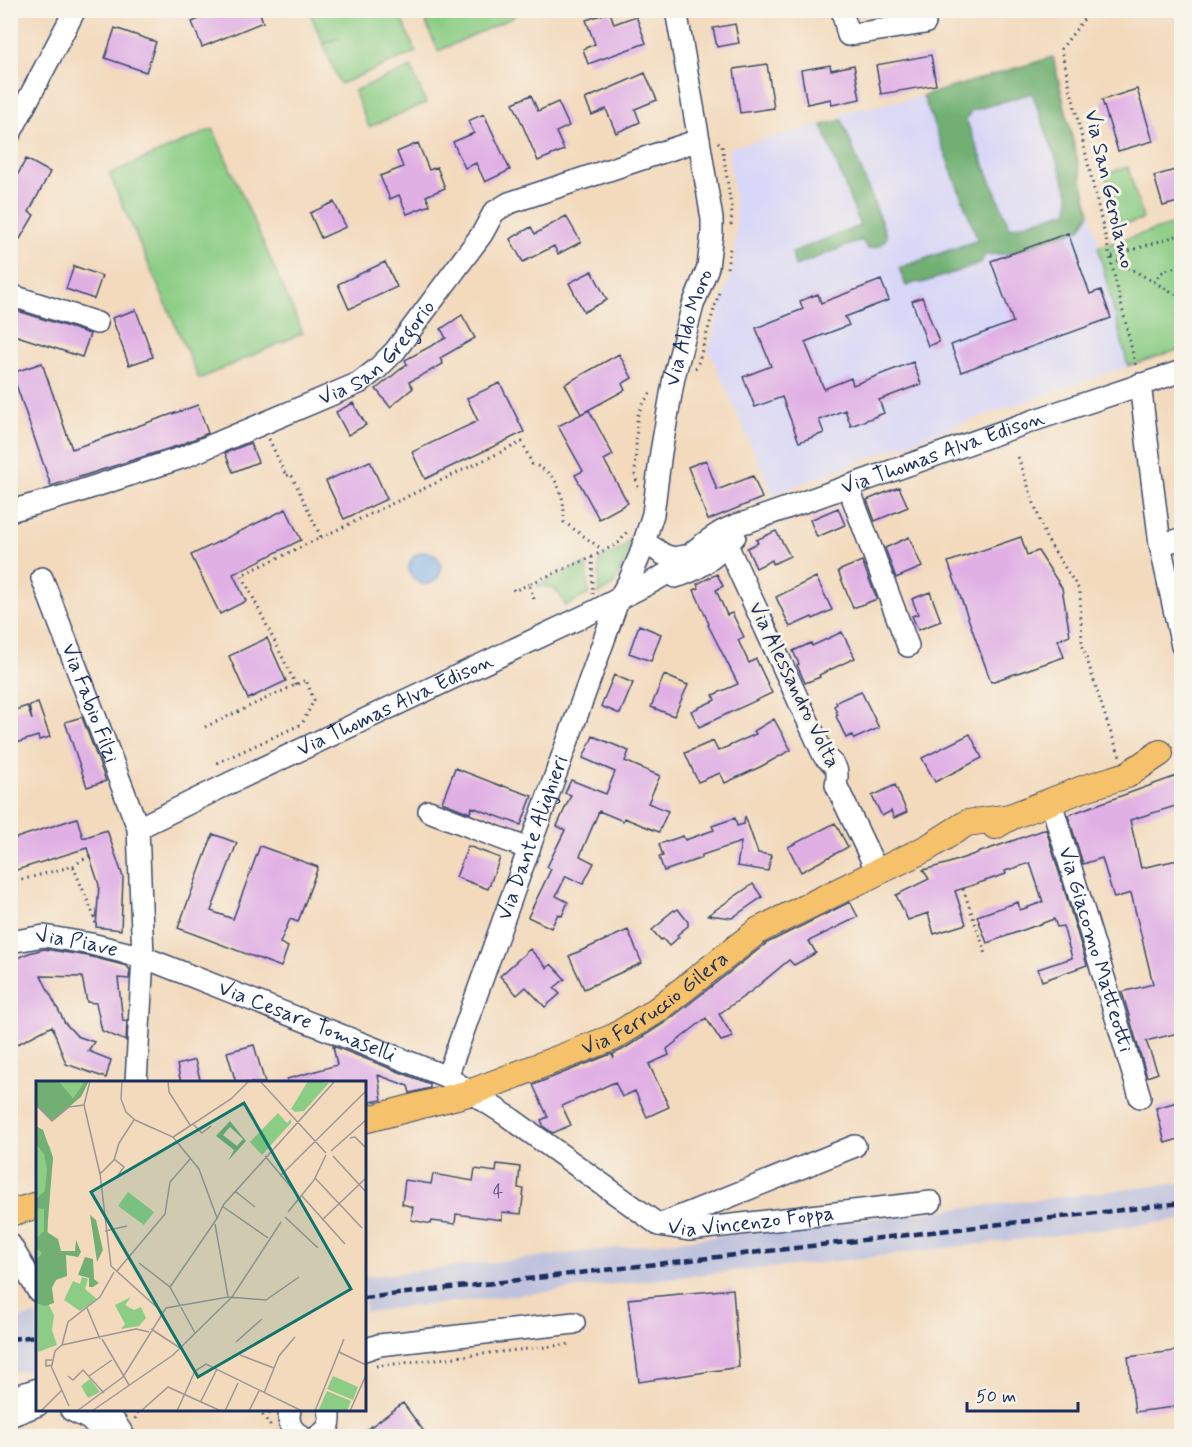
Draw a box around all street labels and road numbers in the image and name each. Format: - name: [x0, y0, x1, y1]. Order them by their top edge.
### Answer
- street label: Via San Gerolamo: [1077, 107, 1141, 271]
- street label: Via Aldo Moro: [659, 265, 720, 388]
- street label: Via San Gregorio: [314, 295, 442, 412]
- street label: Via Thomas Alva Edison: [837, 404, 1049, 502]
- street label: Via Alessandro Volta: [742, 597, 846, 773]
- street label: Via Fabio Filzi: [54, 639, 126, 767]
- street label: Via Thomas Alva Edison: [292, 647, 498, 763]
- street label: Via Dante Alighieri: [490, 751, 575, 924]
- street label: Via Giacomo Matteotti: [1051, 843, 1140, 1056]
- street label: Via Piave: [34, 921, 121, 964]
- street label: Via Ferruccio Gilera: [577, 945, 734, 1062]
- street label: Via Cesare Tomaselli: [214, 974, 400, 1069]
- street label: Via Vincenzo Foppa: [666, 1199, 836, 1244]

